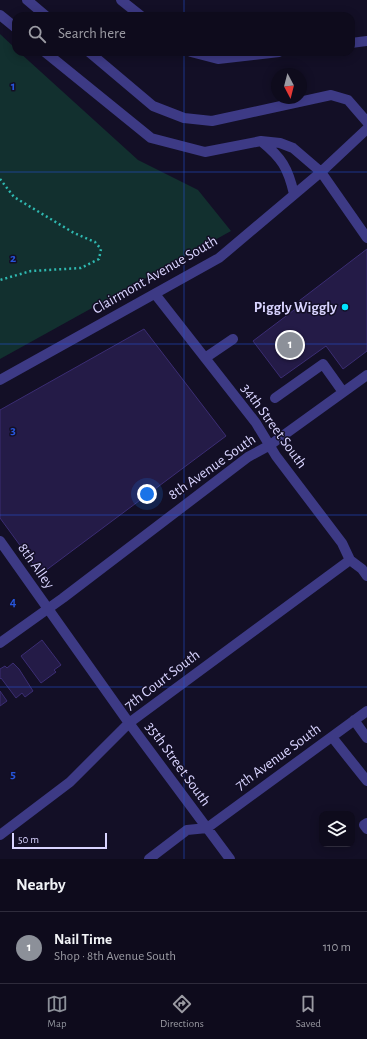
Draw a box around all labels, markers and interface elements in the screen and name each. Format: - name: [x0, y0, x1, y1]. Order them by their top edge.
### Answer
- search box: [12, 12, 355, 56]
- icon: search: [26, 23, 48, 45]
- text: Search here: [58, 26, 126, 41]
- north arrow: [271, 68, 307, 104]
- text: 1: [11, 80, 15, 93]
- street label: Clairmont Avenue South: [90, 233, 220, 317]
- text: 2: [10, 252, 16, 265]
- place label: Piggly Wiggly: [254, 300, 337, 315]
- marker: Piggly Wiggly: [340, 302, 350, 312]
- pin: 1: [277, 330, 303, 360]
- street label: 34th Street South: [238, 381, 310, 471]
- text: 3: [10, 424, 16, 437]
- street label: 8th Avenue South: [166, 431, 258, 503]
- your location: [137, 484, 157, 504]
- street label: 8th Alley: [15, 541, 57, 592]
- text: 4: [10, 596, 17, 609]
- street label: 7th Court South: [121, 647, 203, 713]
- street label: 35th Street South: [143, 719, 213, 809]
- street label: 7th Avenue South: [232, 721, 324, 793]
- text: 5: [10, 768, 16, 781]
- map controls: [319, 811, 355, 847]
- button: layers: [319, 811, 355, 847]
- scale bar: [12, 831, 107, 850]
- text: 50 m: [18, 834, 39, 845]
- text: Nearby: [16, 876, 66, 893]
- text: Nail Time: [54, 932, 112, 947]
- text: 1: [27, 941, 31, 954]
- text: 110 m: [323, 941, 351, 954]
- text: Shop · 8th Avenue South: [54, 950, 176, 963]
- tab: Map: [46, 993, 68, 1030]
- tab: Directions: [160, 993, 204, 1030]
- tab: Saved: [296, 993, 321, 1030]

